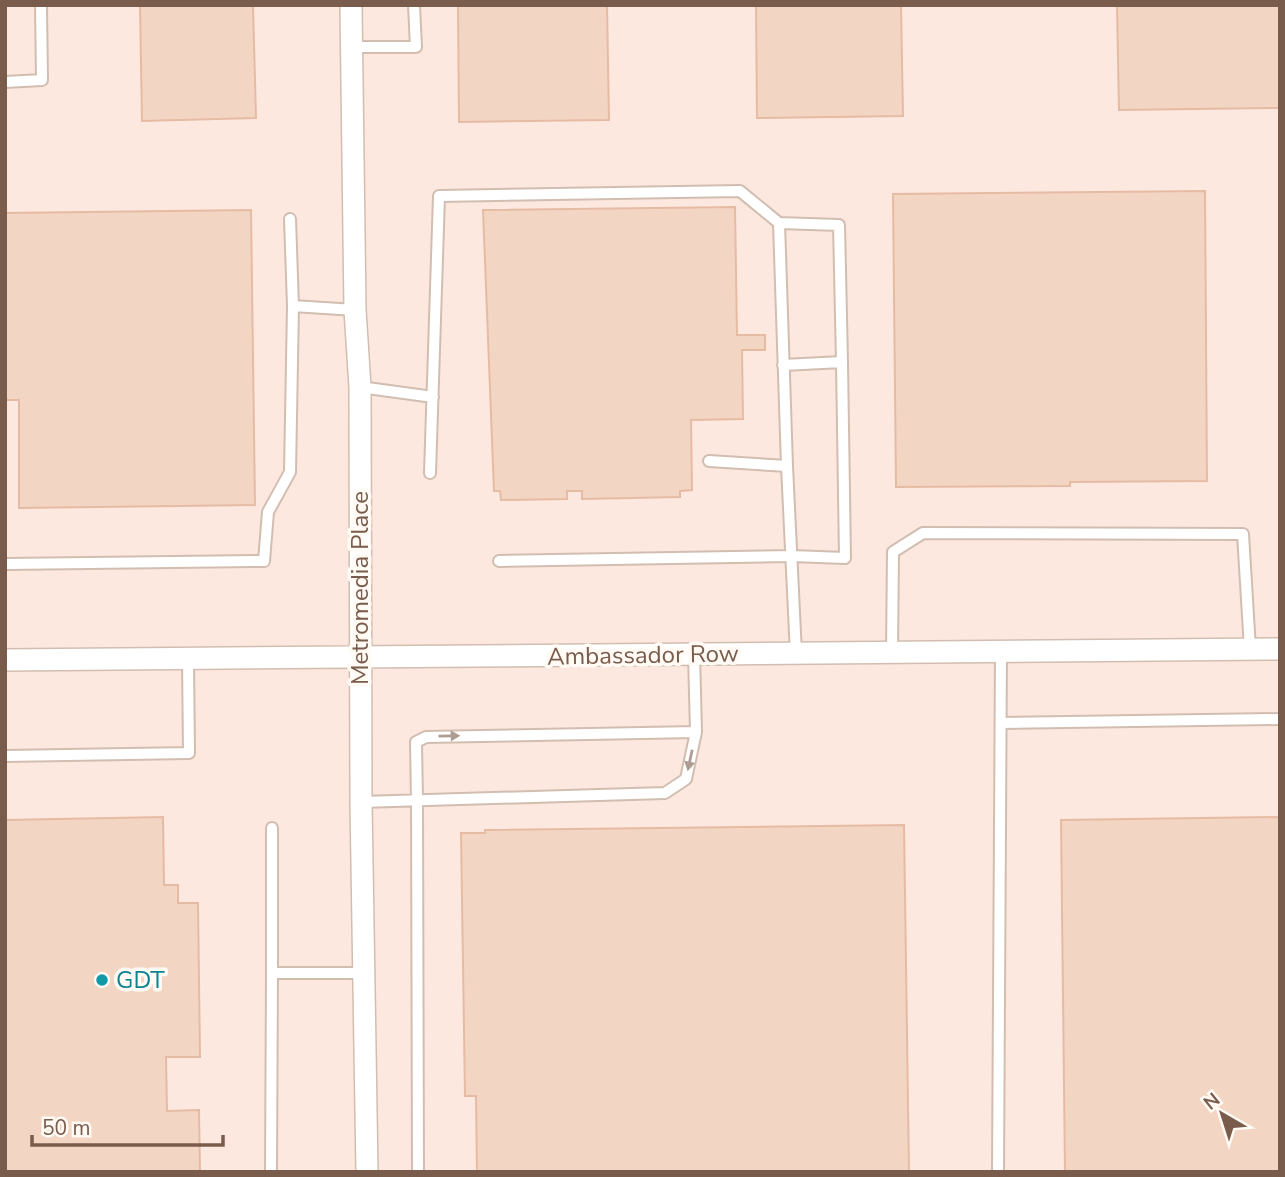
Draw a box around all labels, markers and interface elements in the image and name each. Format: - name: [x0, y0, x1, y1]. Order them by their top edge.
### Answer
- street label: Metromedia Place: [344, 491, 376, 685]
- street label: Ambassador Row: [547, 637, 739, 673]
- one-way arrow: [438, 730, 460, 742]
- one-way arrow: [685, 749, 696, 771]
- place label: GDT: [116, 964, 165, 996]
- marker: GDT: [94, 972, 110, 988]
- north arrow: [1187, 1079, 1257, 1149]
- text: N: [1198, 1087, 1226, 1116]
- scale bar: [32, 1104, 222, 1148]
- text: 50 m: [42, 1114, 91, 1142]

